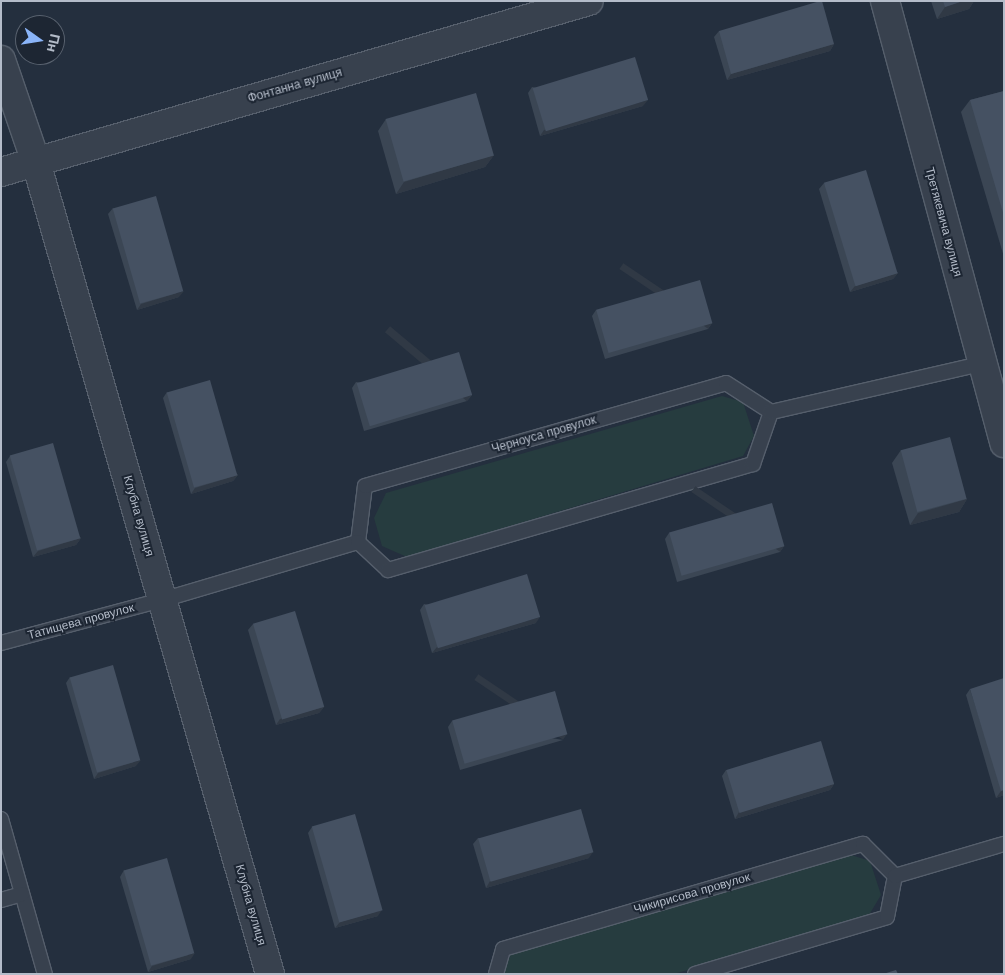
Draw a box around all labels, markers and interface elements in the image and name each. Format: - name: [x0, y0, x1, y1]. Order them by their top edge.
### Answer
- north arrow: [15, 15, 65, 65]
- text: Пн: [44, 32, 64, 54]
- street label: Фонтанна вулиця: [246, 66, 344, 106]
- street label: Третякевича вулиця: [921, 166, 965, 278]
- street label: Черноуса провулок: [490, 413, 598, 457]
- street label: Клубна вулиця: [120, 474, 156, 558]
- street label: Татищева провулок: [26, 601, 136, 643]
- street label: Клубна вулиця: [232, 863, 268, 947]
- street label: Чикирисова провулок: [632, 870, 752, 918]

